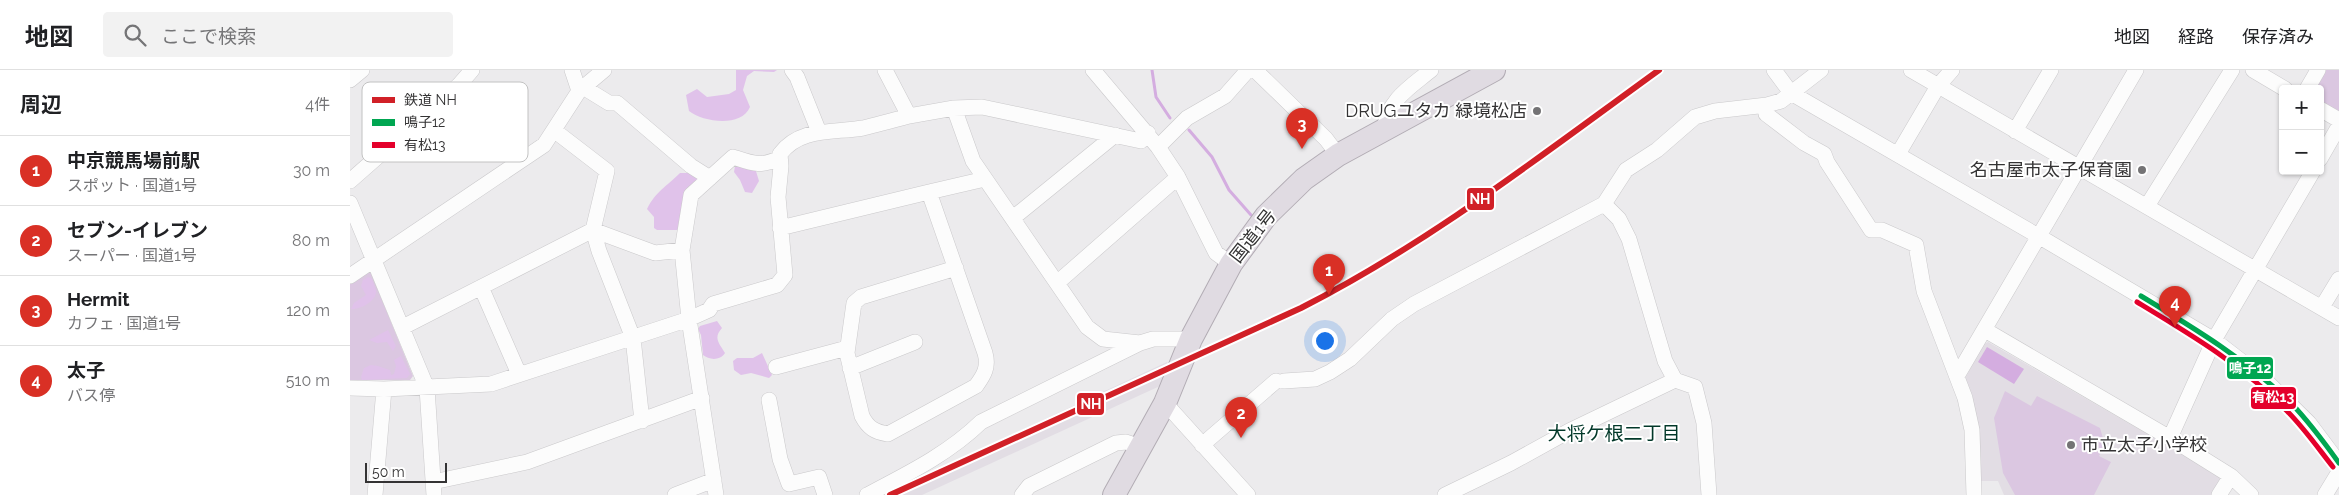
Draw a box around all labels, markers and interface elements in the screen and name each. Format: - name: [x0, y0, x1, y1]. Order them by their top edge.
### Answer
- search box: [103, 12, 453, 57]
- icon: search: [121, 21, 149, 49]
- text: 地図: [25, 22, 73, 51]
- text: ここで検索: [161, 25, 256, 47]
- text: 地図: [2114, 26, 2150, 47]
- text: 経路: [2178, 26, 2214, 47]
- text: 保存済み: [2242, 26, 2314, 47]
- legend: [362, 82, 528, 162]
- map controls: [2279, 85, 2324, 175]
- button: +: [2279, 85, 2324, 130]
- text: 周辺: [20, 92, 62, 117]
- text: 鉄道 NH: [404, 92, 457, 108]
- text: 4件: [305, 95, 330, 114]
- place label: DRUGユタカ 緑境松店: [1345, 100, 1527, 121]
- marker: DRUGユタカ 緑境松店: [1531, 105, 1543, 117]
- pin: 3: [1286, 108, 1318, 149]
- text: 鳴子12: [404, 114, 445, 130]
- button: −: [2279, 130, 2324, 175]
- text: 有松13: [404, 137, 445, 153]
- text: 中京競馬場前駅: [67, 149, 200, 171]
- place label: 名古屋市太子保育園: [1970, 159, 2132, 180]
- text: 1: [32, 161, 40, 180]
- text: 30 m: [293, 161, 330, 180]
- marker: 名古屋市太子保育園: [2136, 164, 2148, 176]
- text: スポット · 国道1号: [67, 176, 197, 195]
- line badge: NH: [1466, 187, 1495, 211]
- text: NH: [1469, 191, 1491, 207]
- street label: 国道1号: [1225, 205, 1280, 266]
- text: セブン-イレブン: [67, 219, 208, 241]
- text: 2: [31, 231, 41, 250]
- text: 80 m: [292, 231, 330, 250]
- text: スーパー · 国道1号: [67, 246, 197, 265]
- pin: 1: [1313, 254, 1345, 295]
- pin: 4: [2159, 286, 2191, 327]
- text: Hermit: [67, 288, 130, 310]
- text: 3: [32, 301, 40, 320]
- text: 120 m: [286, 301, 330, 320]
- text: カフェ · 国道1号: [67, 314, 181, 333]
- your location: [1312, 328, 1338, 354]
- line badge: 鳴子12: [2226, 356, 2274, 380]
- text: 太子: [67, 359, 105, 381]
- text: 鳴子12: [2229, 360, 2272, 376]
- text: 4: [31, 371, 41, 390]
- text: 510 m: [286, 371, 330, 390]
- text: バス停: [67, 386, 115, 405]
- line badge: 有松13: [2250, 386, 2297, 410]
- text: 有松13: [2252, 389, 2295, 405]
- line badge: NH: [1076, 392, 1105, 416]
- text: NH: [1080, 396, 1102, 412]
- pin: 2: [1225, 397, 1257, 438]
- district label: 大将ケ根二丁目: [1547, 422, 1681, 444]
- place label: 市立太子小学校: [2081, 434, 2207, 455]
- marker: 市立太子小学校: [2065, 439, 2077, 451]
- scale bar: [365, 460, 448, 483]
- text: 50 m: [372, 464, 405, 480]

